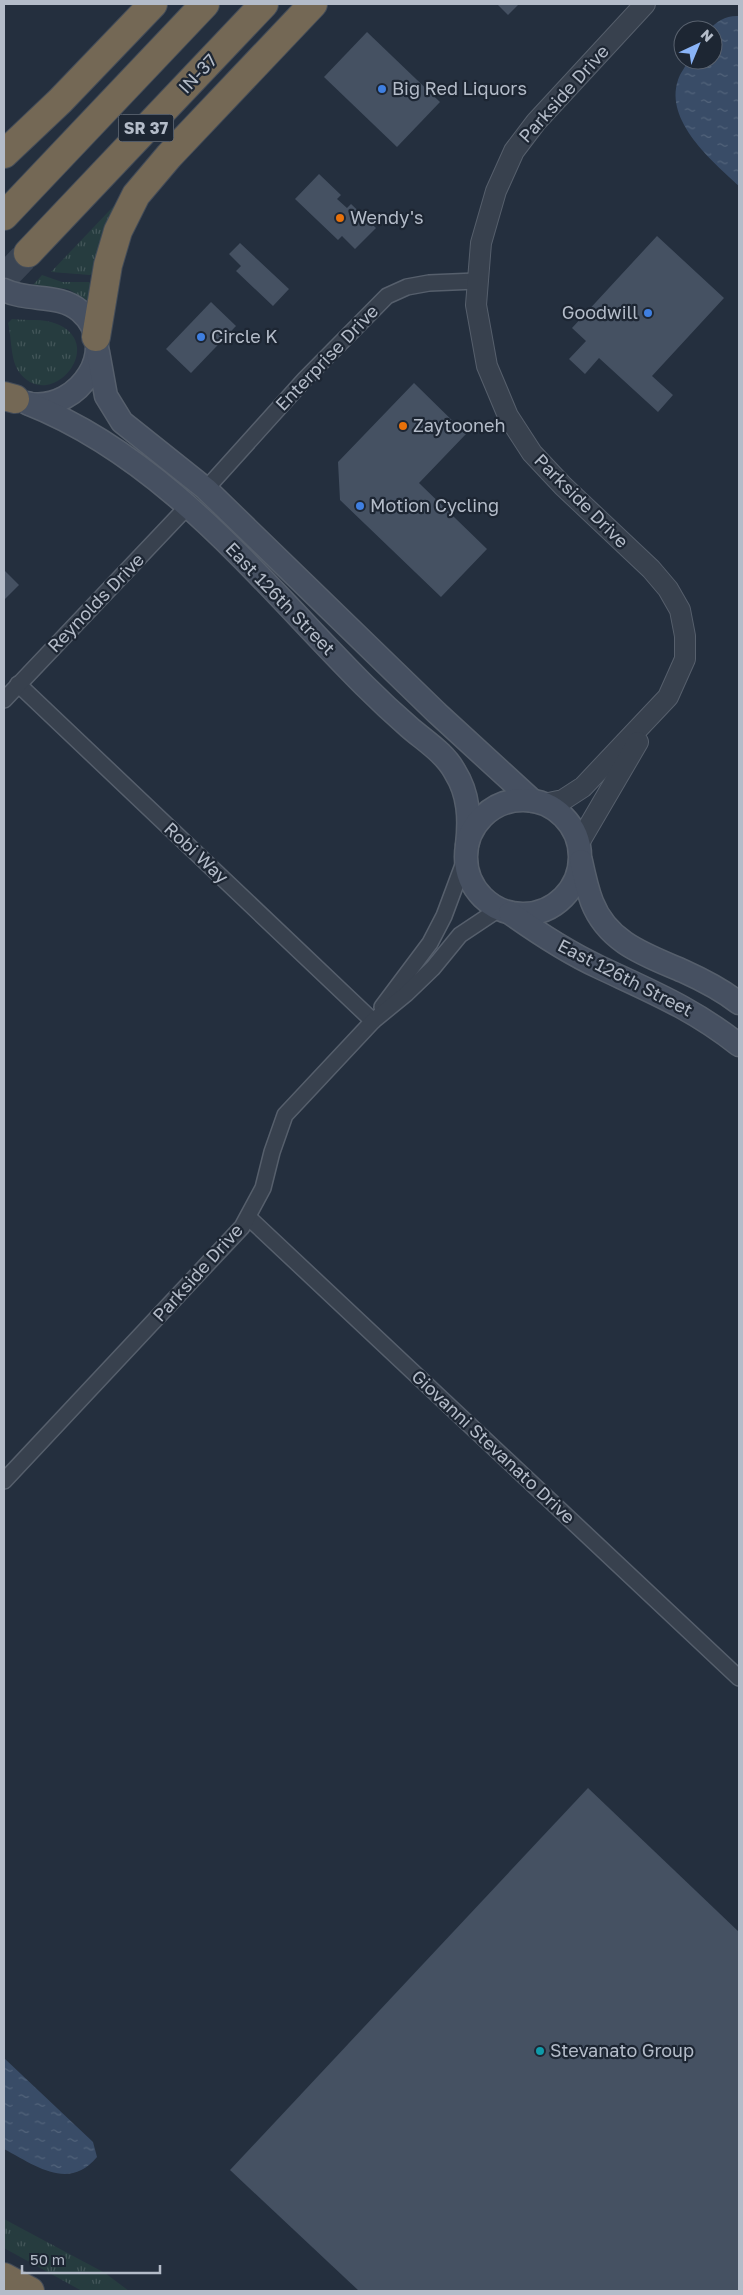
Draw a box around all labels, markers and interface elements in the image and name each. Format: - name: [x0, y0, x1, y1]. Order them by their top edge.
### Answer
- north arrow: [673, 20, 723, 70]
- text: N: [698, 25, 717, 45]
- street label: Parkside Drive: [514, 40, 613, 147]
- street label: IN-37: [173, 49, 221, 98]
- place label: Big Red Liquors: [392, 77, 527, 99]
- marker: Big Red Liquors: [376, 83, 388, 95]
- road number: SR 37: [118, 115, 174, 142]
- place label: Wendy's: [350, 206, 423, 228]
- marker: Wendy's: [334, 212, 346, 224]
- street label: Enterprise Drive: [270, 300, 382, 415]
- place label: Goodwill: [562, 301, 638, 323]
- marker: Goodwill: [642, 307, 654, 319]
- place label: Circle K: [211, 325, 278, 347]
- marker: Circle K: [195, 331, 207, 343]
- place label: Zaytooneh: [413, 414, 506, 436]
- marker: Zaytooneh: [397, 420, 409, 432]
- street label: Parkside Drive: [530, 449, 633, 552]
- place label: Motion Cycling: [370, 494, 499, 516]
- marker: Motion Cycling: [354, 500, 366, 512]
- street label: East 126th Street: [221, 537, 340, 659]
- street label: Reynolds Drive: [42, 548, 148, 656]
- street label: Robi Way: [160, 817, 233, 887]
- street label: East 126th Street: [554, 934, 697, 1021]
- street label: Parkside Drive: [148, 1219, 247, 1326]
- street label: Giovanni Stevanato Drive: [407, 1365, 580, 1528]
- place label: Stevanato Group: [550, 2039, 694, 2061]
- marker: Stevanato Group: [534, 2045, 546, 2057]
- scale bar: [22, 2242, 160, 2274]
- text: 50 m: [30, 2250, 65, 2268]

